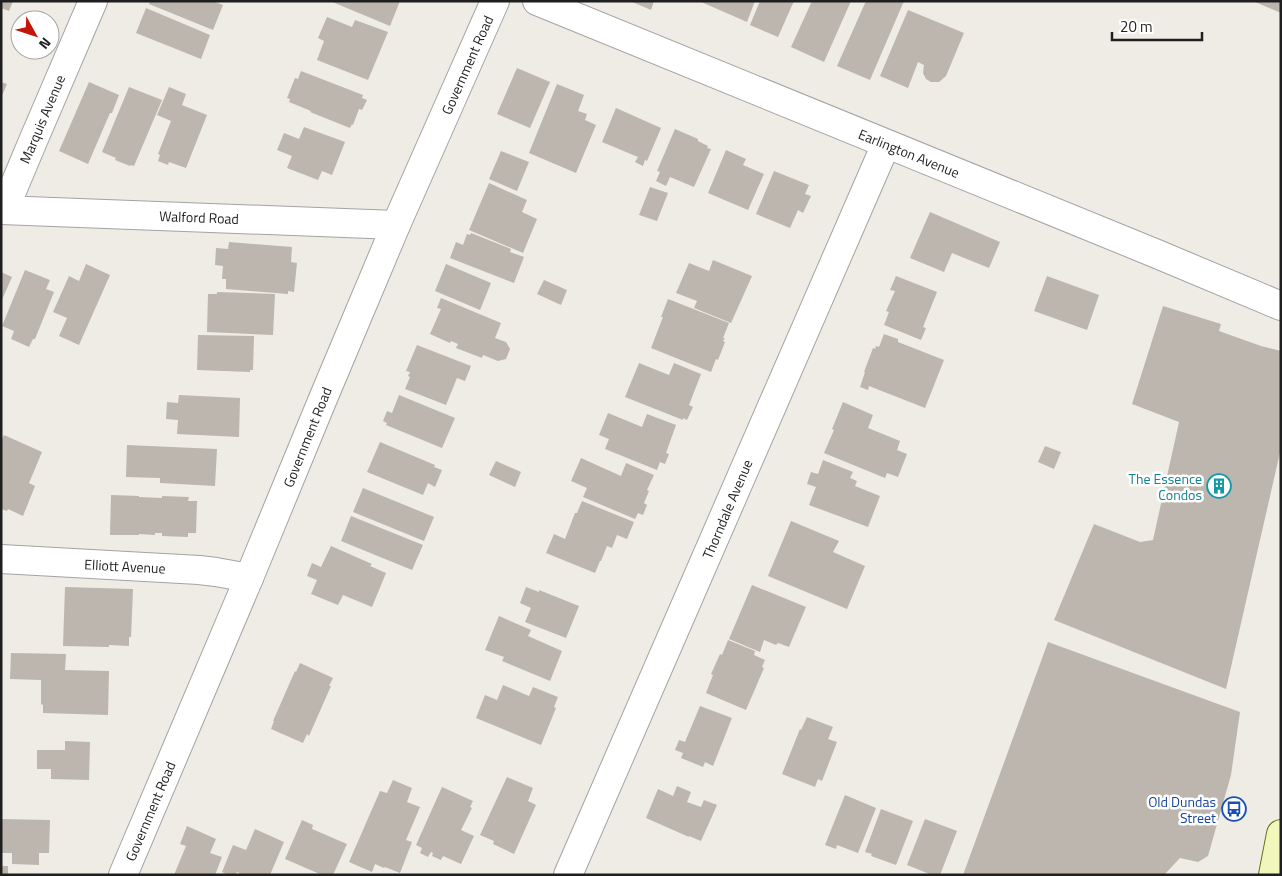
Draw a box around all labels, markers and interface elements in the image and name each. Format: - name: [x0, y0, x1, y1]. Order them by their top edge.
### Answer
- north arrow: [10, 10, 60, 60]
- scale bar: [1112, 10, 1202, 42]
- street label: Government Road: [436, 12, 498, 118]
- text: 20 m: [1120, 15, 1153, 38]
- text: N: [34, 33, 57, 54]
- street label: Marquis Avenue: [14, 71, 70, 167]
- street label: Earlington Avenue: [855, 123, 963, 183]
- street label: Walford Road: [159, 205, 239, 229]
- street label: Government Road: [277, 384, 337, 490]
- street label: Thorndale Avenue: [697, 456, 757, 562]
- place label: The Essence Condos: [1129, 468, 1202, 505]
- building icon: The Essence Condos: [1206, 473, 1232, 499]
- street label: Elliott Avenue: [84, 553, 166, 579]
- street label: Government Road: [120, 758, 180, 864]
- place label: Old Dundas Street: [1148, 791, 1216, 828]
- bus stop icon: Old Dundas Street: [1221, 796, 1247, 822]

